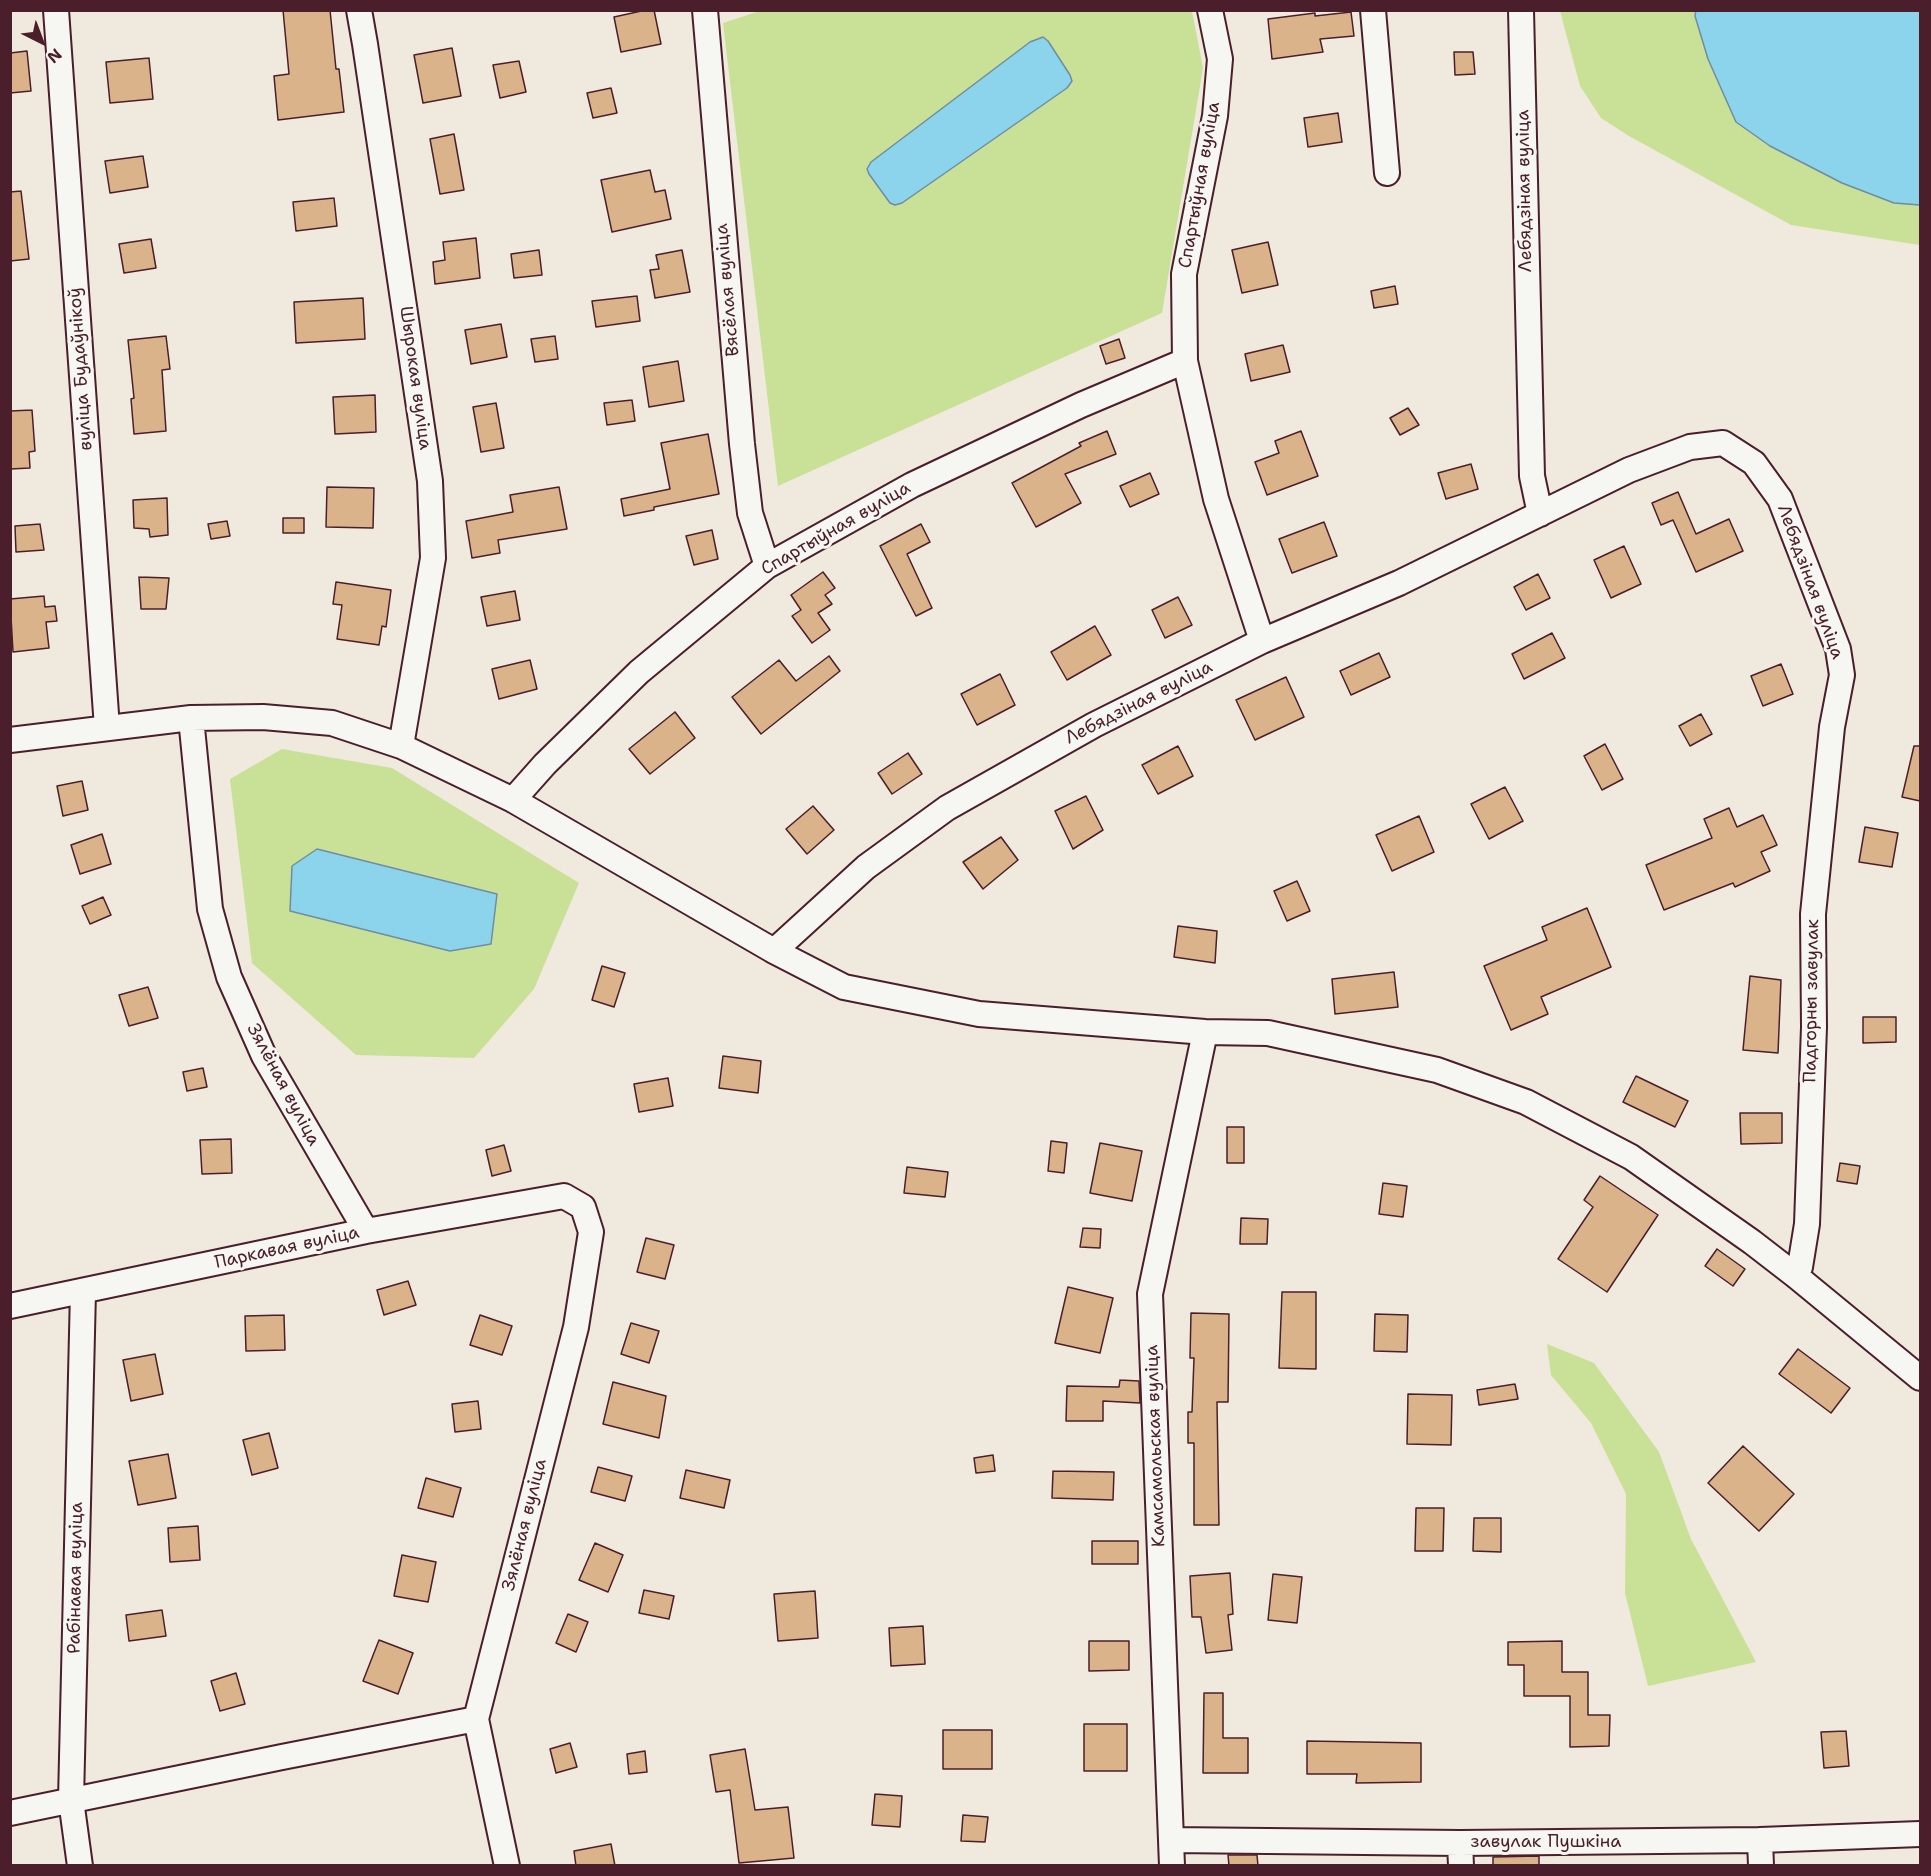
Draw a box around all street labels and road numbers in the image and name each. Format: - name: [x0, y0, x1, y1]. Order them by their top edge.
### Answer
- street label: Спартыўная вуліца: [1175, 100, 1225, 270]
- street label: Лебядзіная вуліца: [1513, 110, 1537, 272]
- street label: Вясёлая вуліца: [711, 223, 745, 357]
- street label: вуліца Будаўнікоў: [65, 287, 97, 451]
- street label: Шырокая вуліца: [394, 305, 436, 451]
- street label: Спартыўная вуліца: [757, 477, 915, 581]
- street label: Лебядзіная вуліца: [1772, 502, 1848, 662]
- street label: Лебядзіная вуліца: [1062, 656, 1216, 750]
- street label: Падгорны завулак: [1800, 919, 1824, 1083]
- street label: Зялёная вуліца: [242, 1020, 324, 1150]
- street label: Паркавая вуліца: [213, 1222, 361, 1274]
- street label: Камсамольская вуліца: [1142, 1344, 1170, 1548]
- street label: Зялёная вуліца: [498, 1457, 552, 1593]
- street label: Рабінавая вуліца: [64, 1502, 88, 1654]
- street label: завулак Пушкіна: [1470, 1831, 1622, 1853]

